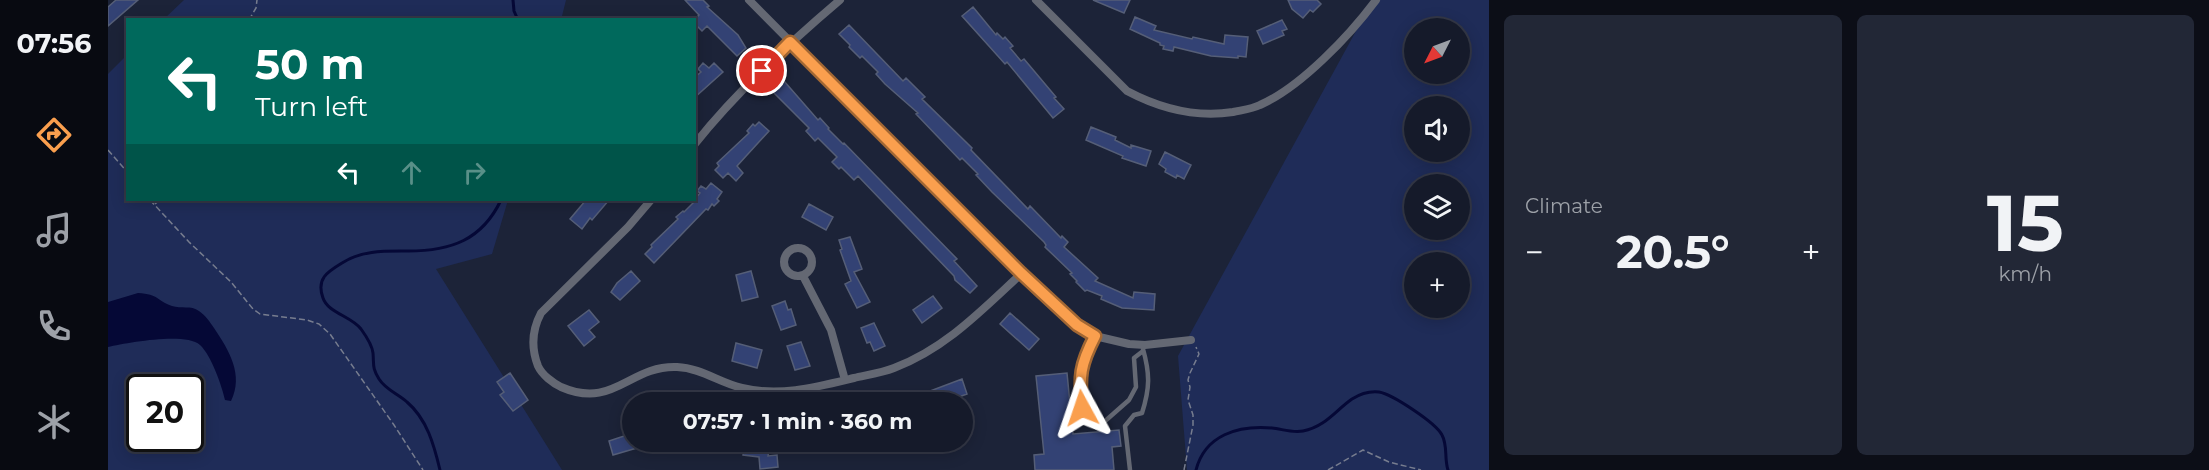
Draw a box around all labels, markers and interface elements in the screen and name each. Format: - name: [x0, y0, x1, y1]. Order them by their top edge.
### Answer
- north arrow: [1404, 18, 1470, 84]
- map controls: [1404, 18, 1470, 318]
- text: 07:56: [17, 27, 91, 60]
- text: 50 m: [255, 38, 364, 90]
- icon: left: [156, 42, 234, 120]
- pin: [736, 45, 787, 96]
- icon: arrive: [745, 54, 778, 87]
- text: Turn left: [255, 90, 368, 123]
- button: sound: [1404, 96, 1470, 162]
- icon: directions: [33, 114, 75, 156]
- icon: left: [332, 156, 365, 189]
- icon: ahead: [395, 156, 428, 189]
- icon: right: [458, 156, 491, 189]
- button: layers: [1404, 174, 1470, 240]
- text: 15: [1987, 175, 2064, 271]
- text: Climate: [1525, 194, 1603, 218]
- icon: music: [33, 209, 75, 251]
- text: 20.5°: [1616, 224, 1730, 279]
- text: −: [1525, 232, 1544, 272]
- text: +: [1802, 232, 1821, 272]
- button: +: [1404, 252, 1470, 318]
- text: km/h: [1999, 262, 2052, 286]
- icon: phone: [33, 305, 75, 347]
- speed limit sign: 20: [126, 374, 204, 452]
- position arrow: [1050, 376, 1114, 440]
- icon: climate: [33, 401, 75, 443]
- text: 07:57 · 1 min · 360 m: [683, 408, 912, 435]

